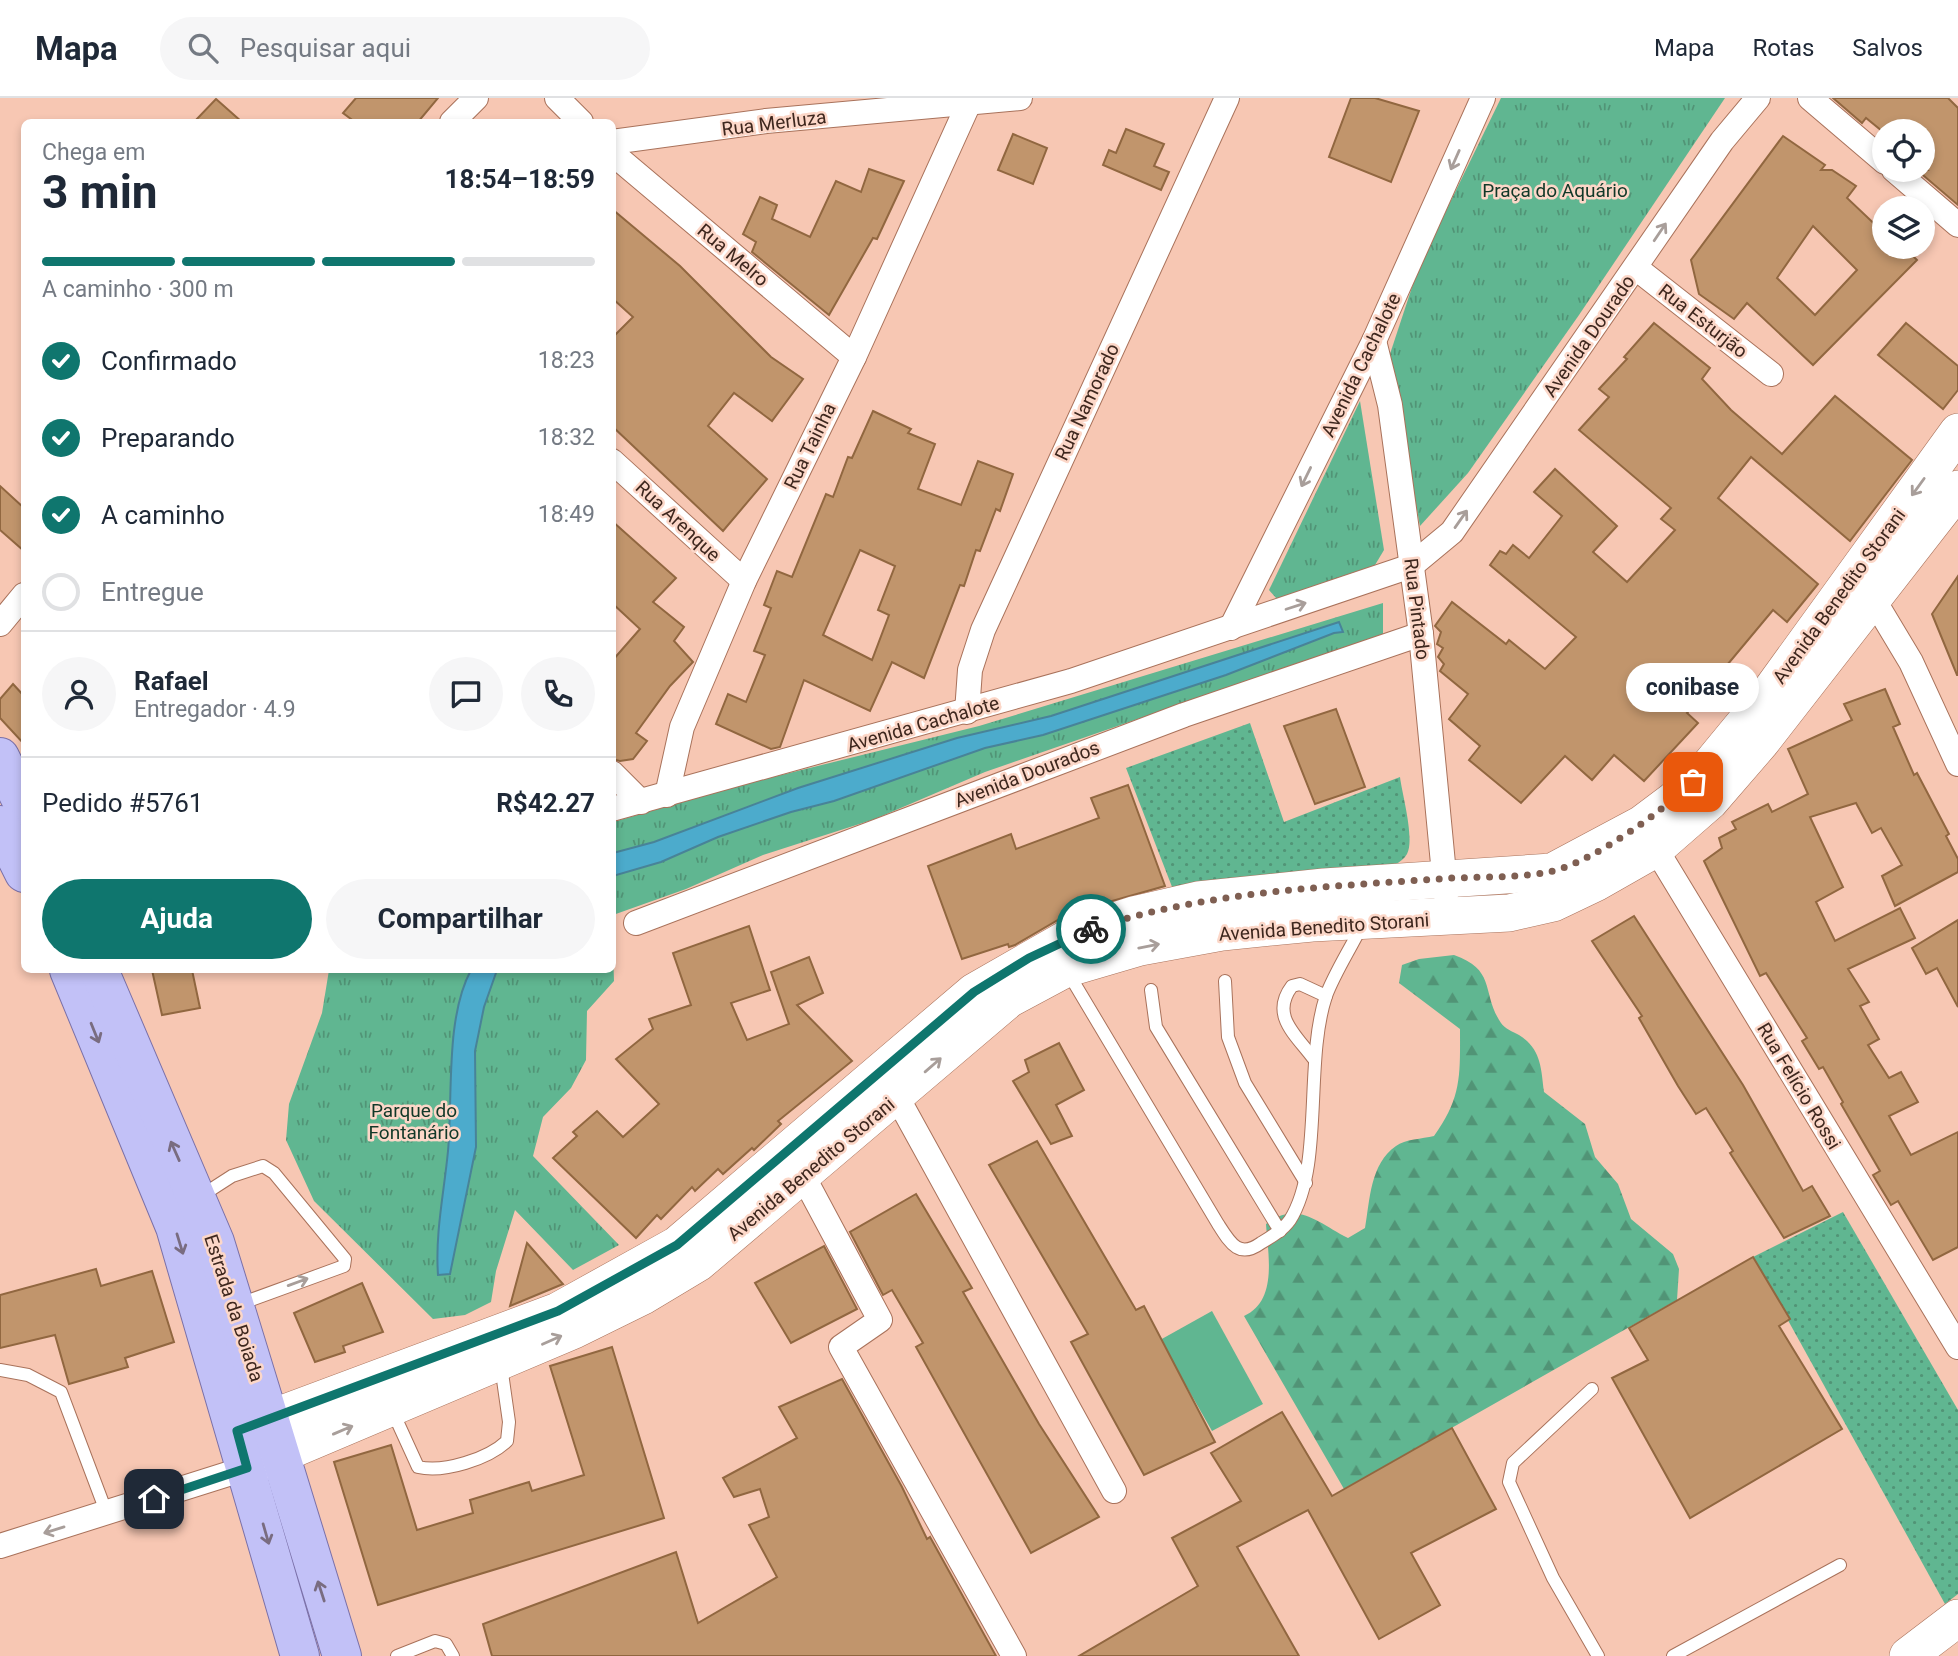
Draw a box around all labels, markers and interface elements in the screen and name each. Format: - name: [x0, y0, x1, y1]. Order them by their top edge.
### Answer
- search box: [160, 17, 650, 80]
- text: Mapa: [35, 29, 118, 68]
- icon: search: [184, 29, 222, 67]
- text: Pesquisar aqui: [240, 33, 411, 63]
- text: Mapa: [1654, 34, 1715, 62]
- text: Rotas: [1753, 34, 1814, 62]
- text: Salvos: [1852, 34, 1923, 62]
- street label: Rua Merluza: [720, 105, 828, 141]
- map controls: [1872, 119, 1935, 259]
- button: locate: [1872, 119, 1935, 182]
- text: Chega em: [42, 139, 145, 166]
- one-way arrow: [1448, 149, 1461, 170]
- text: 18:54–18:59: [445, 164, 595, 194]
- text: 3 min: [42, 165, 158, 219]
- park label: Praça do Aquário: [1482, 179, 1628, 202]
- button: layers: [1872, 196, 1935, 259]
- street label: Rua Melro: [693, 219, 773, 291]
- one-way arrow: [1653, 223, 1667, 242]
- street label: Avenida Dourado: [1538, 271, 1640, 401]
- text: A caminho · 300 m: [42, 276, 234, 303]
- street label: Rua Esturjão: [1654, 279, 1752, 363]
- street label: Avenida Cachalote: [1316, 289, 1406, 441]
- street label: Rua Namorado: [1050, 340, 1124, 464]
- icon: check: [42, 342, 80, 380]
- text: Confirmado: [101, 346, 237, 376]
- text: 18:23: [538, 347, 595, 374]
- street label: Rua Tainha: [779, 399, 841, 493]
- icon: check: [42, 419, 80, 457]
- text: Preparando: [101, 423, 235, 453]
- text: 18:32: [538, 424, 595, 451]
- one-way arrow: [1299, 466, 1313, 487]
- street label: Rua Arenque: [631, 476, 725, 566]
- one-way arrow: [1910, 477, 1925, 496]
- icon: check: [42, 496, 80, 534]
- text: A caminho: [101, 500, 225, 530]
- text: 18:49: [538, 501, 595, 528]
- street label: Avenida Benedito Storani: [1768, 504, 1910, 688]
- one-way arrow: [1454, 510, 1468, 529]
- street label: Rua Pintado: [1399, 557, 1435, 661]
- text: Entregue: [101, 577, 204, 607]
- one-way arrow: [1285, 599, 1307, 612]
- button: person: [42, 657, 116, 731]
- button: chat: [429, 657, 503, 731]
- button: phone: [521, 657, 595, 731]
- callout: conibase: [1626, 663, 1760, 712]
- text: Rafael: [134, 666, 209, 696]
- text: conibase: [1646, 674, 1739, 701]
- street label: Avenida Cachalote: [844, 691, 1002, 757]
- text: Entregador · 4.9: [134, 696, 296, 723]
- street label: Avenida Dourados: [951, 736, 1103, 812]
- pin: [1663, 752, 1723, 812]
- icon: bag: [1674, 763, 1712, 801]
- text: Pedido #5761: [42, 788, 203, 818]
- text: R$42.27: [496, 788, 595, 818]
- button: Ajuda: [42, 879, 312, 959]
- button: Compartilhar: [326, 879, 595, 959]
- courier: [1056, 894, 1126, 964]
- street label: Avenida Benedito Storani: [1218, 908, 1430, 946]
- icon: bike: [1072, 910, 1110, 948]
- one-way arrow: [1137, 938, 1160, 952]
- street label: Rua Felício Rossi: [1752, 1018, 1846, 1154]
- one-way arrow: [89, 1021, 102, 1043]
- one-way arrow: [924, 1057, 942, 1073]
- street label: Avenida Benedito Storani: [723, 1092, 899, 1246]
- park label: Parque do Fontanário: [369, 1099, 459, 1144]
- one-way arrow: [168, 1141, 181, 1162]
- street label: Estrada da Boiada: [199, 1231, 269, 1385]
- one-way arrow: [174, 1232, 187, 1254]
- one-way arrow: [286, 1275, 308, 1288]
- one-way arrow: [541, 1333, 562, 1346]
- one-way arrow: [332, 1423, 353, 1436]
- pin: [124, 1469, 184, 1529]
- icon: home: [135, 1480, 173, 1518]
- one-way arrow: [260, 1523, 273, 1545]
- one-way arrow: [43, 1525, 65, 1538]
- one-way arrow: [314, 1580, 327, 1602]

